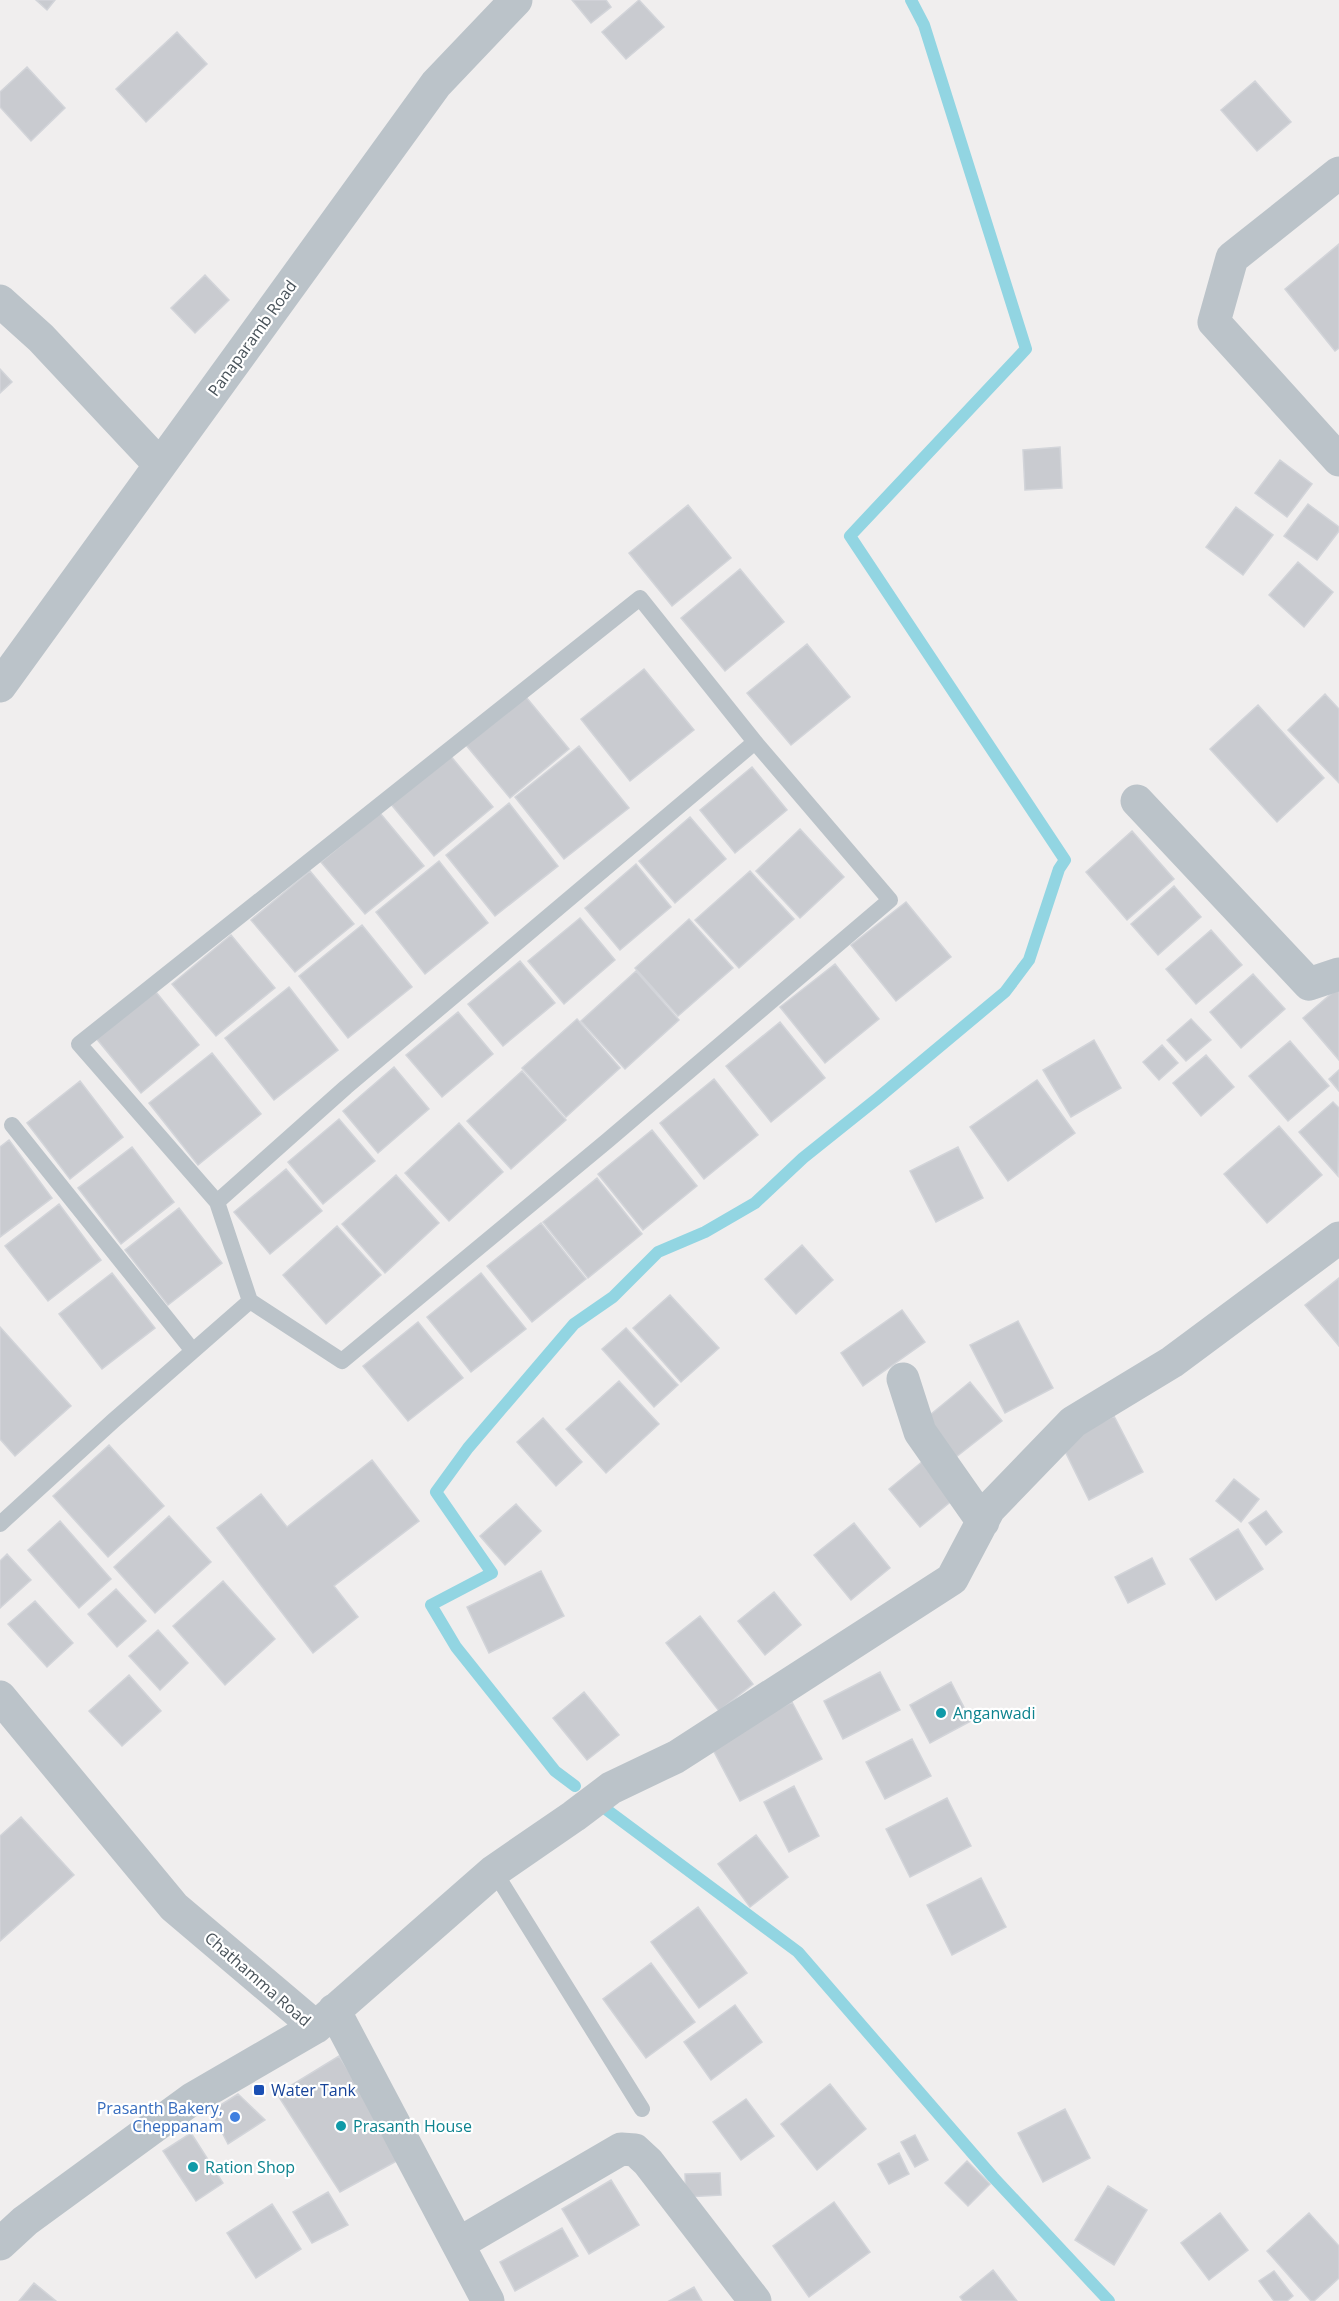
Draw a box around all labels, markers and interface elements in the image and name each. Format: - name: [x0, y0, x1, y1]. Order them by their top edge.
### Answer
- street label: Panaparamb Road: [202, 276, 302, 400]
- place label: Anganwadi: [953, 1702, 1035, 1724]
- marker: Anganwadi: [934, 1706, 948, 1720]
- street label: Chathamma Road: [200, 1927, 316, 2031]
- place label: Water Tank: [271, 2079, 357, 2101]
- marker: Water Tank: [252, 2083, 266, 2097]
- place label: Prasanth Bakery, Cheppanam: [97, 2097, 223, 2137]
- marker: Prasanth Bakery, Cheppanam: [228, 2110, 242, 2124]
- place label: Prasanth House: [353, 2115, 472, 2137]
- marker: Prasanth House: [334, 2119, 348, 2133]
- place label: Ration Shop: [205, 2156, 295, 2178]
- marker: Ration Shop: [186, 2160, 200, 2174]

